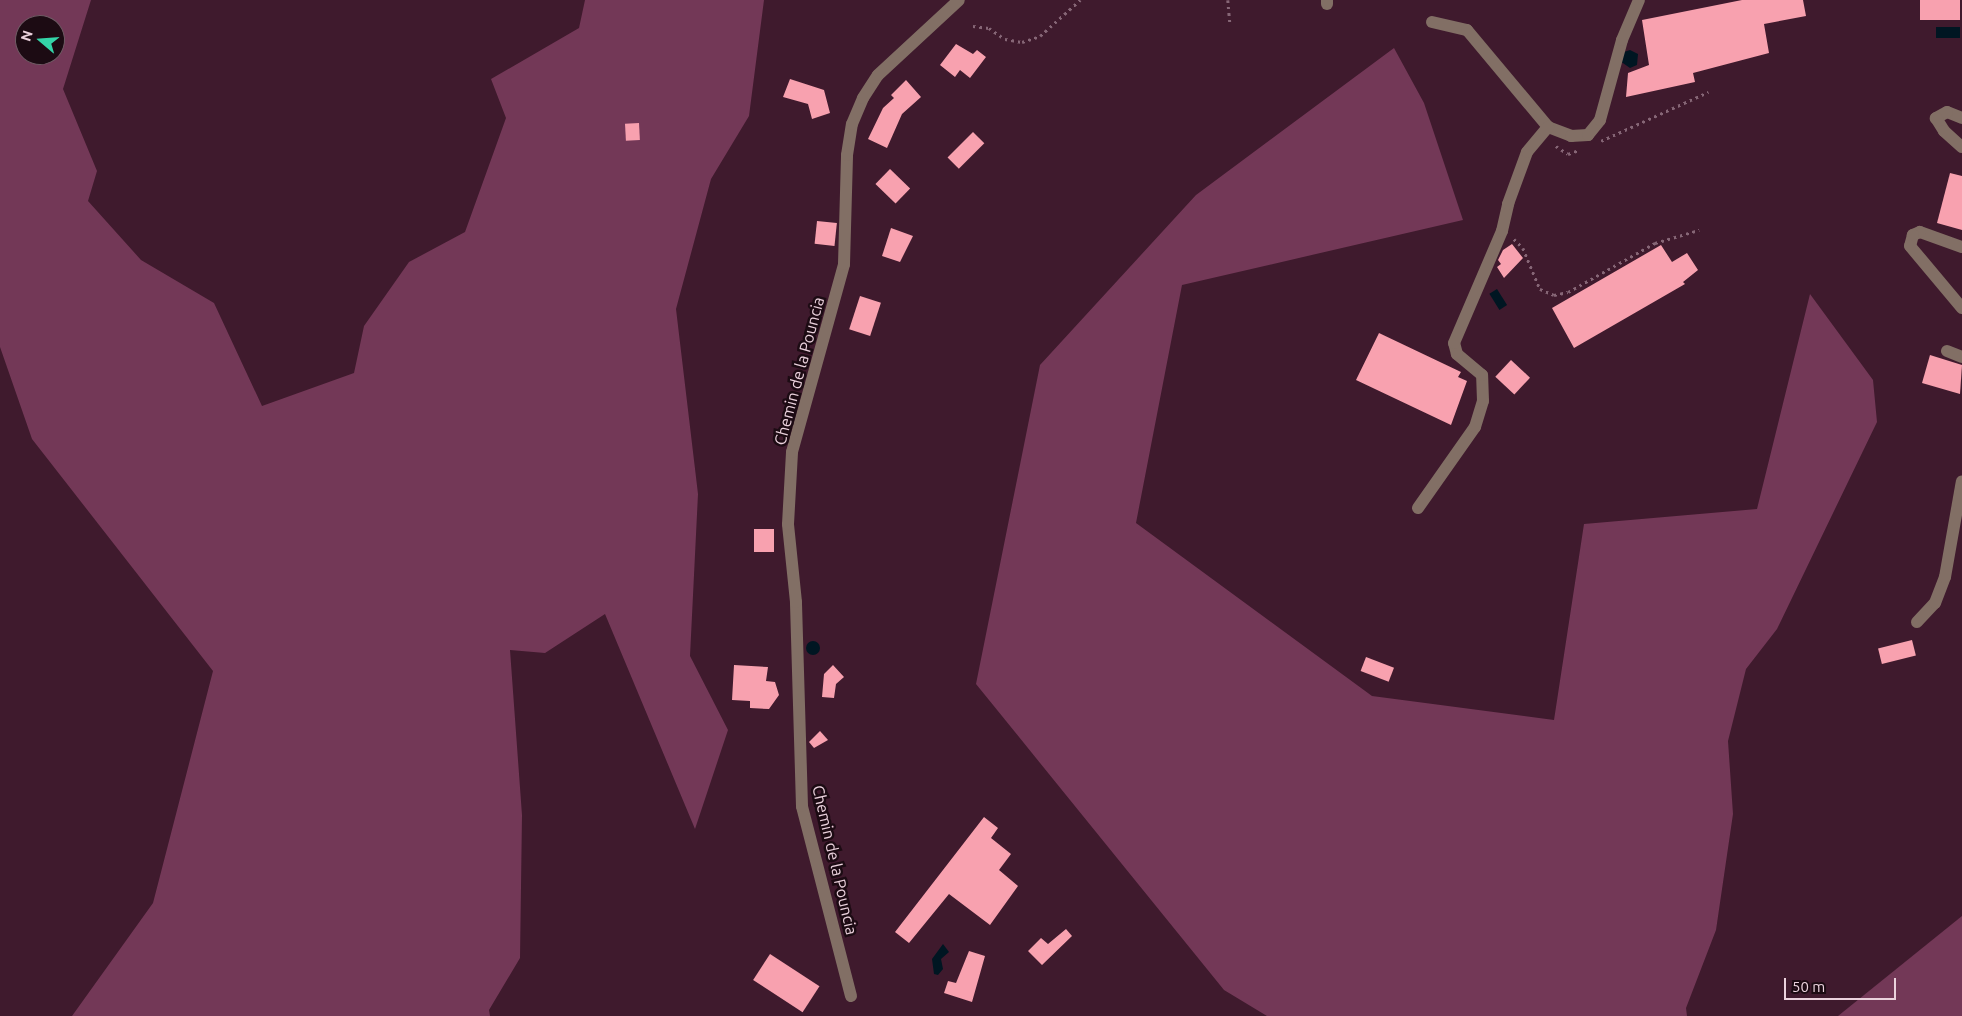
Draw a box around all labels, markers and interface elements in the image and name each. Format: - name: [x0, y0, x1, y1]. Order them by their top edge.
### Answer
- north arrow: [15, 15, 65, 65]
- text: N: [17, 28, 36, 43]
- street label: Chemin de la Pouncia: [770, 295, 828, 447]
- street label: Chemin de la Pouncia: [808, 783, 862, 937]
- scale bar: [1787, 968, 1900, 1000]
- text: 50 m: [1792, 978, 1825, 995]

